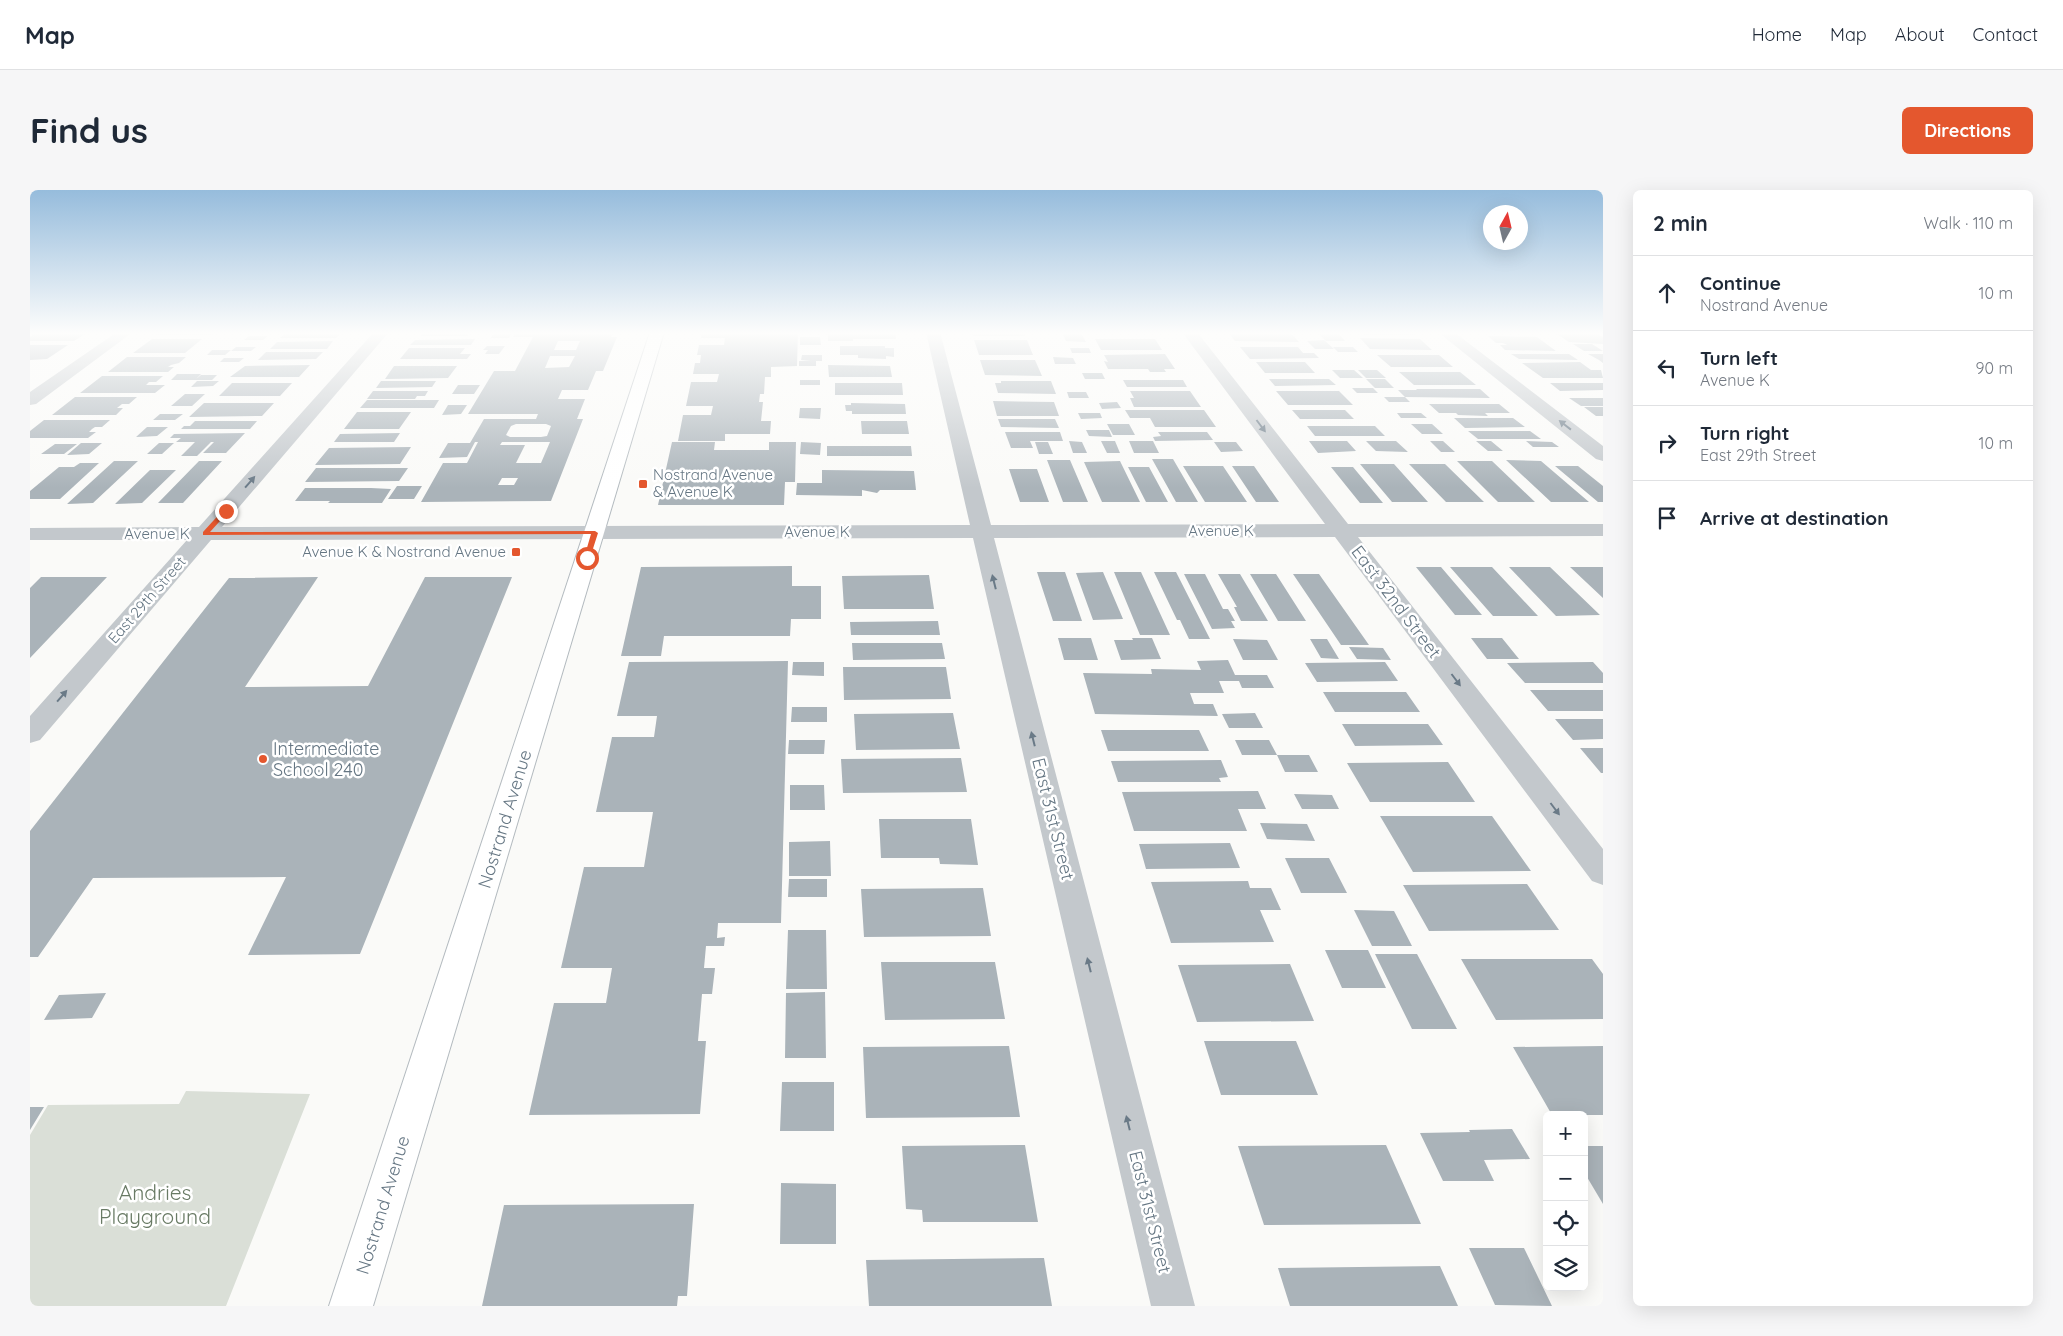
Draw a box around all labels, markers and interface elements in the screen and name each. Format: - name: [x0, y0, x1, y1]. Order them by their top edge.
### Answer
- text: Map: [25, 20, 75, 50]
- text: Home: [1752, 23, 1802, 46]
- text: Map: [1830, 23, 1867, 46]
- text: About: [1895, 23, 1945, 46]
- text: Contact: [1973, 23, 2038, 46]
- button: Directions: [1902, 107, 2033, 154]
- text: Find us: [30, 108, 148, 152]
- north arrow: [1483, 205, 1528, 250]
- text: 2 min: [1653, 210, 1708, 236]
- text: Walk · 110 m: [1924, 213, 2013, 233]
- text: Continue: [1700, 271, 1781, 295]
- icon: ahead: [1653, 279, 1681, 307]
- text: 10 m: [1979, 283, 2013, 303]
- text: Nostrand Avenue: [1700, 295, 1828, 315]
- text: Turn left: [1700, 346, 1778, 370]
- icon: left: [1653, 354, 1681, 382]
- text: 90 m: [1976, 358, 2013, 378]
- text: Avenue K: [1700, 370, 1770, 390]
- one-way arrow: [1256, 419, 1267, 432]
- one-way arrow: [1558, 419, 1571, 430]
- text: Turn right: [1700, 421, 1789, 445]
- icon: right: [1653, 429, 1681, 457]
- text: 10 m: [1979, 433, 2013, 453]
- text: East 29th Street: [1700, 445, 1816, 465]
- place label: Nostrand Avenue & Avenue K: [653, 465, 773, 501]
- one-way arrow: [245, 476, 256, 489]
- marker: Nostrand Avenue & Avenue K: [637, 478, 649, 490]
- route end: [215, 500, 238, 523]
- icon: arrive: [1653, 504, 1681, 532]
- text: Arrive at destination: [1700, 506, 1889, 530]
- street label: Avenue K: [1188, 521, 1254, 540]
- street label: Avenue K: [784, 522, 850, 541]
- street label: Avenue K: [124, 524, 190, 543]
- street label: East 32nd Street: [1346, 541, 1446, 663]
- place label: Avenue K & Nostrand Avenue: [302, 542, 506, 561]
- marker: Avenue K & Nostrand Avenue: [510, 546, 522, 558]
- route start: [576, 547, 599, 570]
- street label: East 29th Street: [104, 552, 190, 647]
- one-way arrow: [990, 574, 998, 589]
- one-way arrow: [1451, 673, 1461, 687]
- one-way arrow: [56, 691, 68, 703]
- one-way arrow: [1029, 732, 1037, 747]
- place label: Intermediate School 240: [273, 737, 379, 781]
- street label: Nostrand Avenue: [472, 747, 537, 891]
- marker: Intermediate School 240: [257, 753, 269, 765]
- street label: East 31st Street: [1027, 755, 1080, 882]
- one-way arrow: [1550, 802, 1560, 816]
- one-way arrow: [1085, 958, 1093, 973]
- map controls: [1543, 1111, 1588, 1291]
- button: +: [1543, 1111, 1588, 1156]
- one-way arrow: [1124, 1115, 1132, 1130]
- street label: Nostrand Avenue: [350, 1133, 415, 1277]
- street label: East 31st Street: [1124, 1148, 1177, 1275]
- button: −: [1543, 1156, 1588, 1201]
- park label: Andries Playground: [99, 1179, 211, 1229]
- button: locate: [1543, 1201, 1588, 1246]
- button: layers: [1543, 1246, 1588, 1291]

